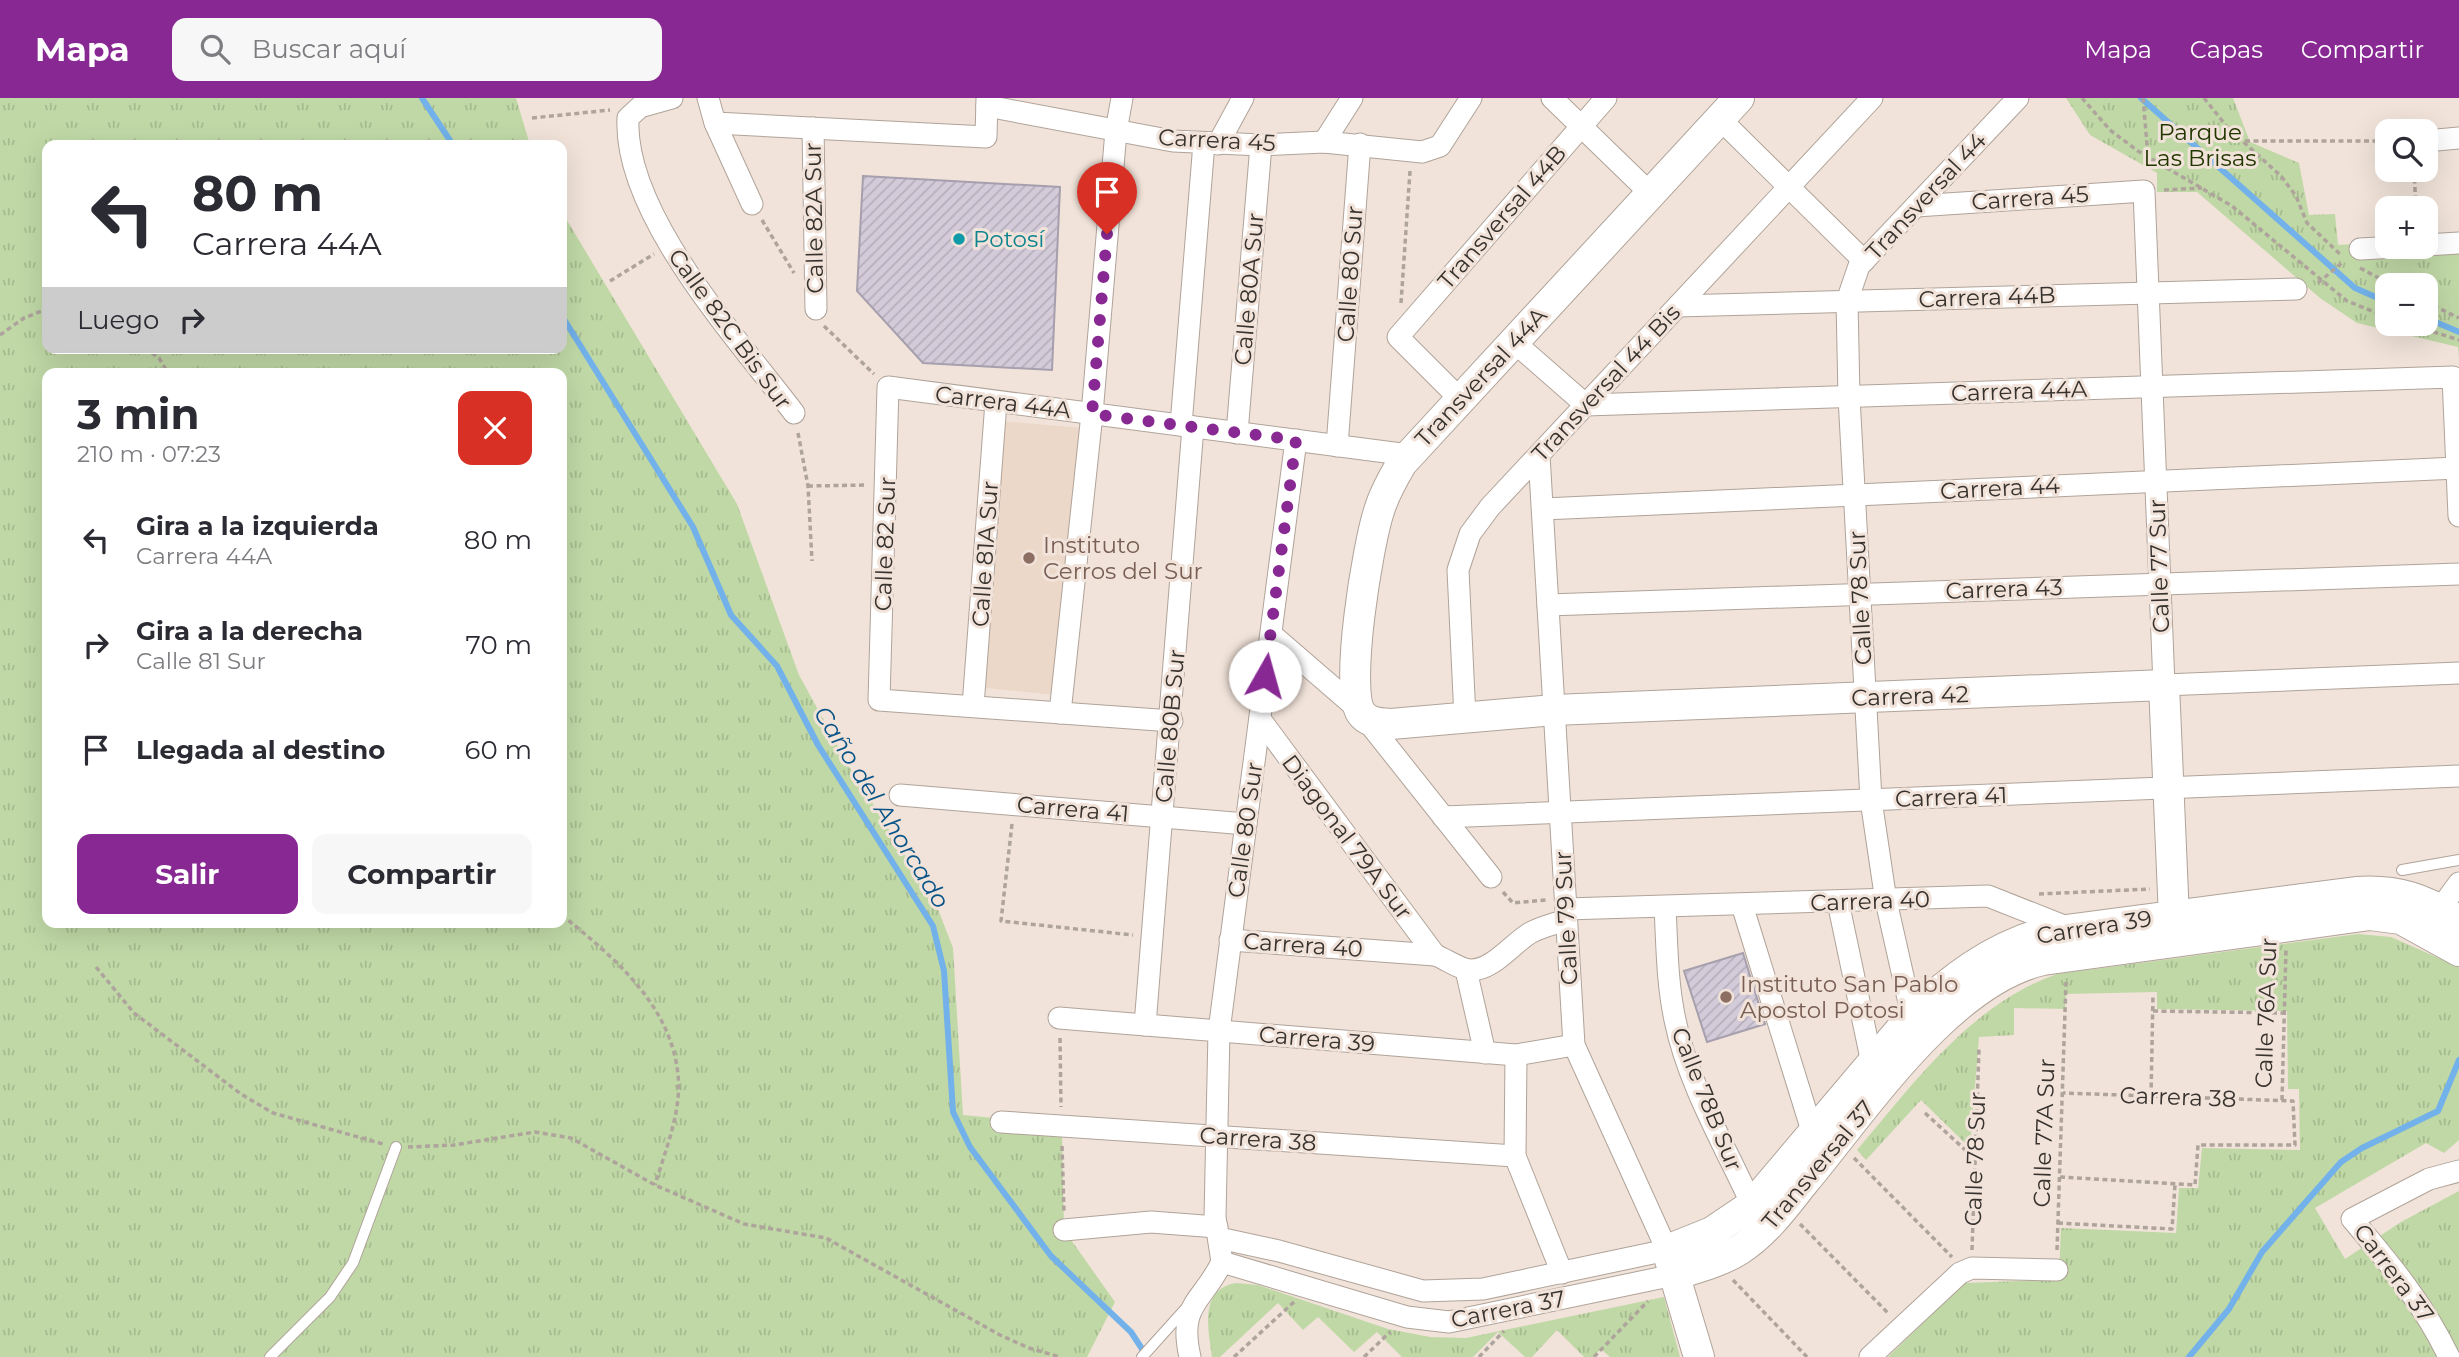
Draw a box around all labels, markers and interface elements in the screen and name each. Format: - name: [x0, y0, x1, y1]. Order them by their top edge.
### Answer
- search box: [172, 18, 662, 81]
- text: Mapa: [35, 29, 130, 69]
- icon: search: [196, 30, 234, 68]
- text: Buscar aquí: [252, 33, 406, 65]
- text: Mapa: [2084, 35, 2152, 64]
- text: Capas: [2190, 35, 2263, 64]
- text: Compartir: [2301, 35, 2424, 64]
- park label: Parque Las Brisas: [2144, 118, 2256, 172]
- map controls: [2375, 119, 2438, 336]
- button: search: [2375, 119, 2438, 182]
- street label: Carrera 45: [1158, 123, 1276, 157]
- street label: Transversal 44: [1860, 127, 1992, 265]
- street label: Transversal 44B: [1432, 139, 1572, 295]
- street label: Calle 82A Sur: [799, 142, 829, 294]
- pin: [1077, 162, 1137, 234]
- text: 80 m: [192, 164, 323, 223]
- icon: left: [77, 168, 168, 259]
- icon: arrive: [1088, 173, 1126, 211]
- street label: Carrera 45: [1970, 180, 2090, 216]
- button: +: [2375, 196, 2438, 259]
- street label: Calle 80 Sur: [1331, 205, 1369, 343]
- street label: Calle 80A Sur: [1228, 212, 1270, 366]
- text: Carrera 44A: [192, 224, 382, 263]
- place label: Potosí: [973, 225, 1045, 253]
- marker: Potosí: [951, 231, 967, 247]
- street label: Calle 82C Bis Sur: [662, 243, 798, 415]
- button: −: [2375, 273, 2438, 336]
- street label: Carrera 44B: [1918, 281, 2056, 313]
- street label: Transversal 44 Bis: [1526, 299, 1686, 467]
- icon: right: [173, 301, 211, 339]
- street label: Transversal 44A: [1409, 301, 1553, 453]
- text: Luego: [77, 304, 159, 336]
- street label: Carrera 44A: [1950, 375, 2088, 407]
- street label: Carrera 44A: [934, 380, 1073, 424]
- text: 3 min: [77, 388, 199, 440]
- button: close: [458, 391, 532, 465]
- text: 210 m · 07:23: [77, 440, 221, 468]
- street label: Carrera 44: [1939, 471, 2061, 505]
- street label: Calle 82 Sur: [869, 476, 901, 612]
- street label: Calle 81A Sur: [966, 480, 1004, 628]
- street label: Calle 77 Sur: [2143, 499, 2175, 633]
- text: Gira a la izquierda: [136, 510, 379, 542]
- icon: left: [77, 521, 115, 559]
- text: 80 m: [464, 524, 532, 556]
- street label: Calle 78 Sur: [1842, 530, 1878, 666]
- place label: Instituto Cerros del Sur: [1043, 531, 1203, 585]
- text: Carrera 44A: [136, 542, 272, 570]
- marker: Instituto Cerros del Sur: [1021, 550, 1037, 566]
- street label: Carrera 43: [1945, 573, 2063, 605]
- text: Gira a la derecha: [136, 615, 363, 647]
- icon: right: [77, 626, 115, 664]
- text: 70 m: [466, 629, 532, 661]
- position arrow: [1228, 639, 1302, 713]
- text: Calle 81 Sur: [136, 647, 266, 675]
- street label: Calle 80B Sur: [1149, 648, 1191, 804]
- street label: Carrera 42: [1851, 680, 1969, 712]
- water label: Caño del Ahorcado: [808, 701, 956, 913]
- icon: arrive: [77, 731, 115, 769]
- text: Llegada al destino: [136, 734, 385, 766]
- text: 60 m: [465, 734, 532, 766]
- street label: Diagonal 79A Sur: [1276, 749, 1418, 925]
- street label: Calle 80 Sur: [1222, 760, 1268, 900]
- street label: Carrera 41: [1894, 781, 2008, 813]
- street label: Carrera 41: [1016, 790, 1130, 828]
- button: Salir: [77, 834, 298, 914]
- button: Compartir: [312, 834, 532, 914]
- street label: Calle 79 Sur: [1549, 850, 1583, 986]
- street label: Carrera 40: [1810, 885, 1930, 917]
- street label: Carrera 39: [2034, 904, 2154, 950]
- street label: Carrera 40: [1242, 927, 1364, 963]
- street label: Calle 76A Sur: [2249, 937, 2283, 1089]
- place label: Instituto San Pablo Apostol Potosi: [1740, 970, 1958, 1024]
- marker: Instituto San Pablo Apostol Potosi: [1718, 989, 1734, 1005]
- street label: Carrera 39: [1258, 1020, 1376, 1058]
- street label: Calle 78B Sur: [1666, 1023, 1748, 1175]
- street label: Calle 77A Sur: [2027, 1058, 2061, 1208]
- street label: Carrera 38: [2119, 1081, 2237, 1113]
- street label: Calle 78 Sur: [1959, 1091, 1991, 1227]
- street label: Transversal 37: [1756, 1095, 1880, 1235]
- street label: Carrera 38: [1199, 1121, 1317, 1157]
- street label: Carrera 37: [2348, 1218, 2440, 1328]
- street label: Carrera 37: [1449, 1284, 1567, 1334]

